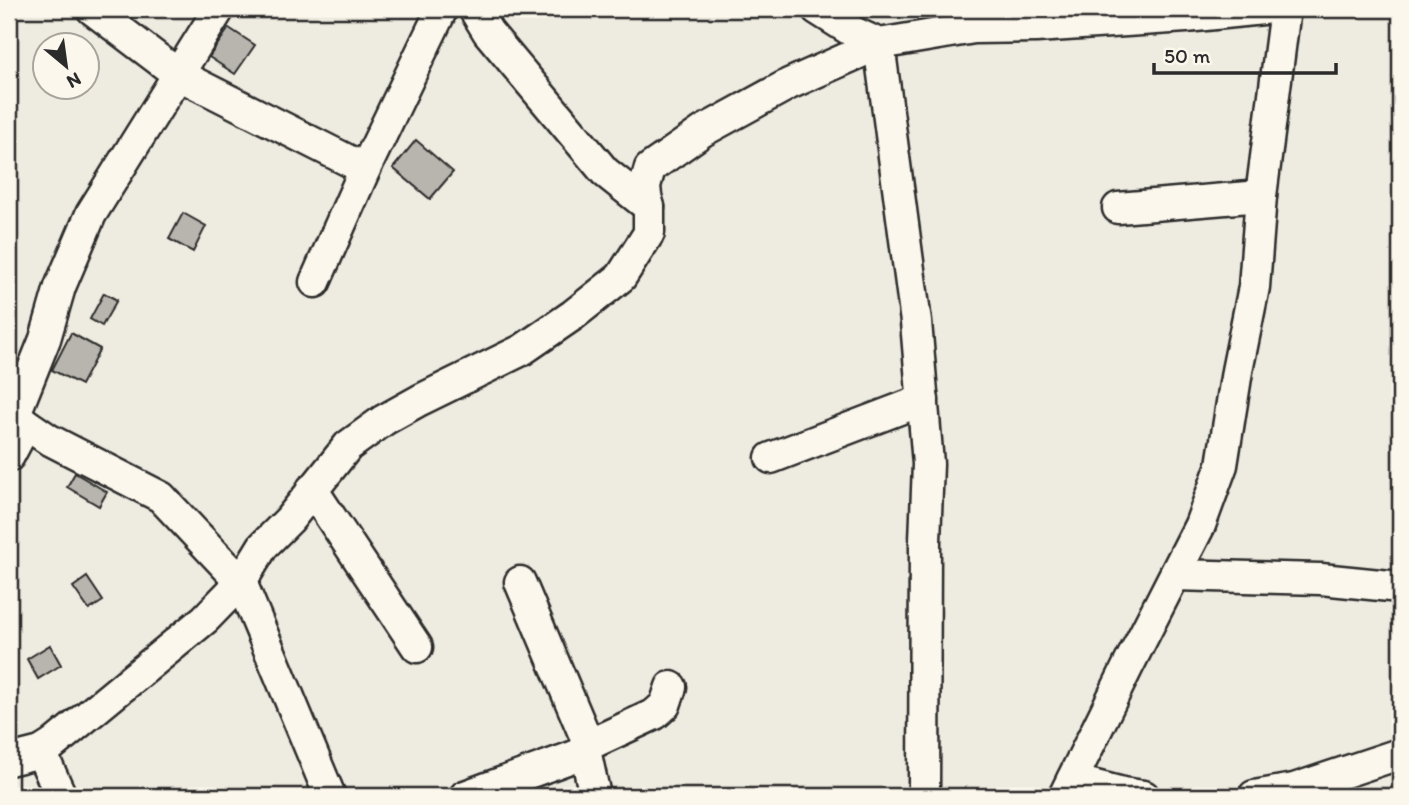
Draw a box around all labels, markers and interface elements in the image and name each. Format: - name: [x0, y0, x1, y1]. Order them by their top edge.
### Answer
- north arrow: [32, 32, 102, 102]
- scale bar: [1154, 32, 1336, 76]
- text: 50 m: [1164, 43, 1211, 68]
- text: N: [63, 67, 85, 94]

